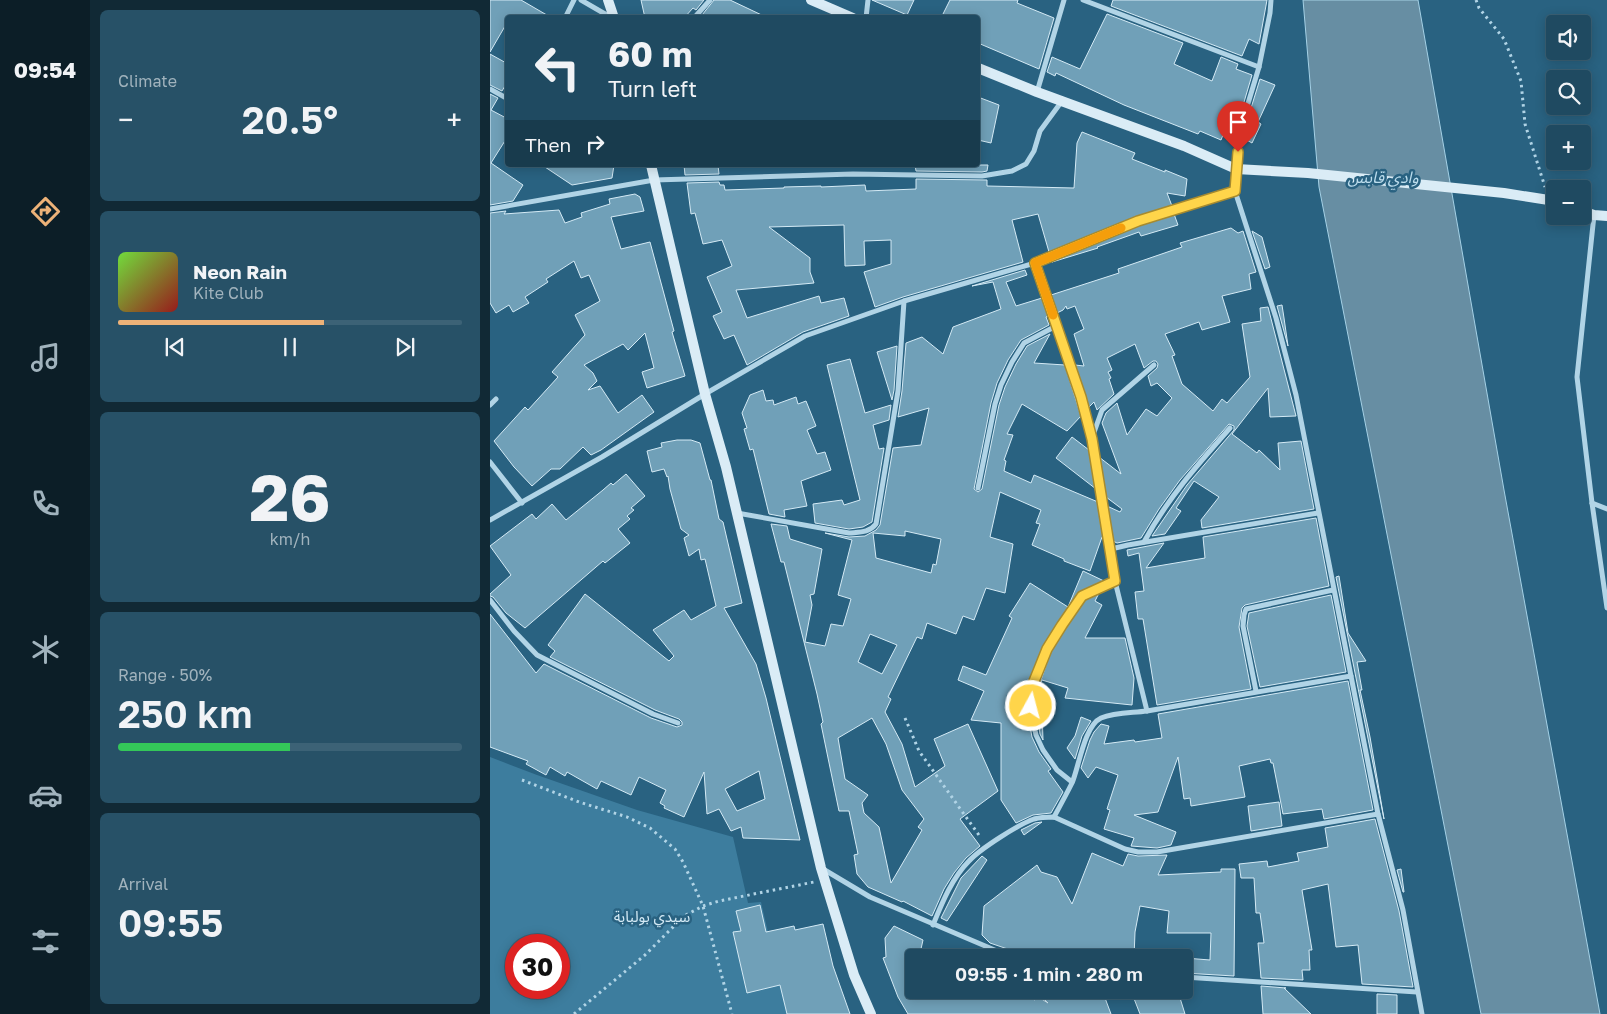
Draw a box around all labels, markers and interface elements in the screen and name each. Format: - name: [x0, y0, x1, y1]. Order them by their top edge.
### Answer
- map controls: [1546, 15, 1591, 225]
- button: sound: [1546, 15, 1591, 60]
- text: 60 m: [608, 33, 692, 75]
- icon: left: [525, 35, 590, 100]
- text: 09:54: [14, 56, 76, 83]
- button: search: [1546, 70, 1591, 115]
- text: Climate: [118, 71, 177, 91]
- text: Turn left: [608, 75, 697, 102]
- text: 20.5°: [242, 97, 338, 142]
- pin: [1217, 101, 1259, 152]
- text: −: [118, 103, 133, 136]
- text: +: [447, 103, 462, 136]
- icon: arrive: [1224, 108, 1252, 136]
- button: +: [1546, 125, 1591, 170]
- icon: right: [581, 130, 609, 158]
- text: Then: [525, 133, 571, 156]
- water label: وادي قابس: [1347, 167, 1419, 191]
- button: −: [1546, 180, 1591, 225]
- icon: directions: [28, 194, 63, 229]
- text: Neon Rain: [193, 260, 287, 283]
- text: Kite Club: [193, 283, 264, 303]
- icon: previous: [161, 333, 189, 361]
- icon: pause: [276, 333, 304, 361]
- icon: next: [391, 333, 419, 361]
- icon: music: [28, 340, 63, 375]
- text: 26: [250, 457, 330, 535]
- icon: phone: [28, 486, 63, 521]
- text: km/h: [270, 529, 310, 549]
- icon: climate: [28, 632, 63, 667]
- text: Range · 50%: [118, 665, 212, 685]
- position arrow: [1004, 679, 1056, 731]
- text: 250 km: [118, 691, 252, 736]
- icon: car: [28, 778, 63, 813]
- text: Arrival: [118, 874, 168, 894]
- text: 09:55: [118, 900, 223, 945]
- park label: سيدي بولبابة: [614, 907, 690, 928]
- icon: filters: [28, 924, 63, 959]
- speed limit sign: 30: [505, 934, 570, 999]
- text: 09:55 · 1 min · 280 m: [955, 962, 1143, 985]

